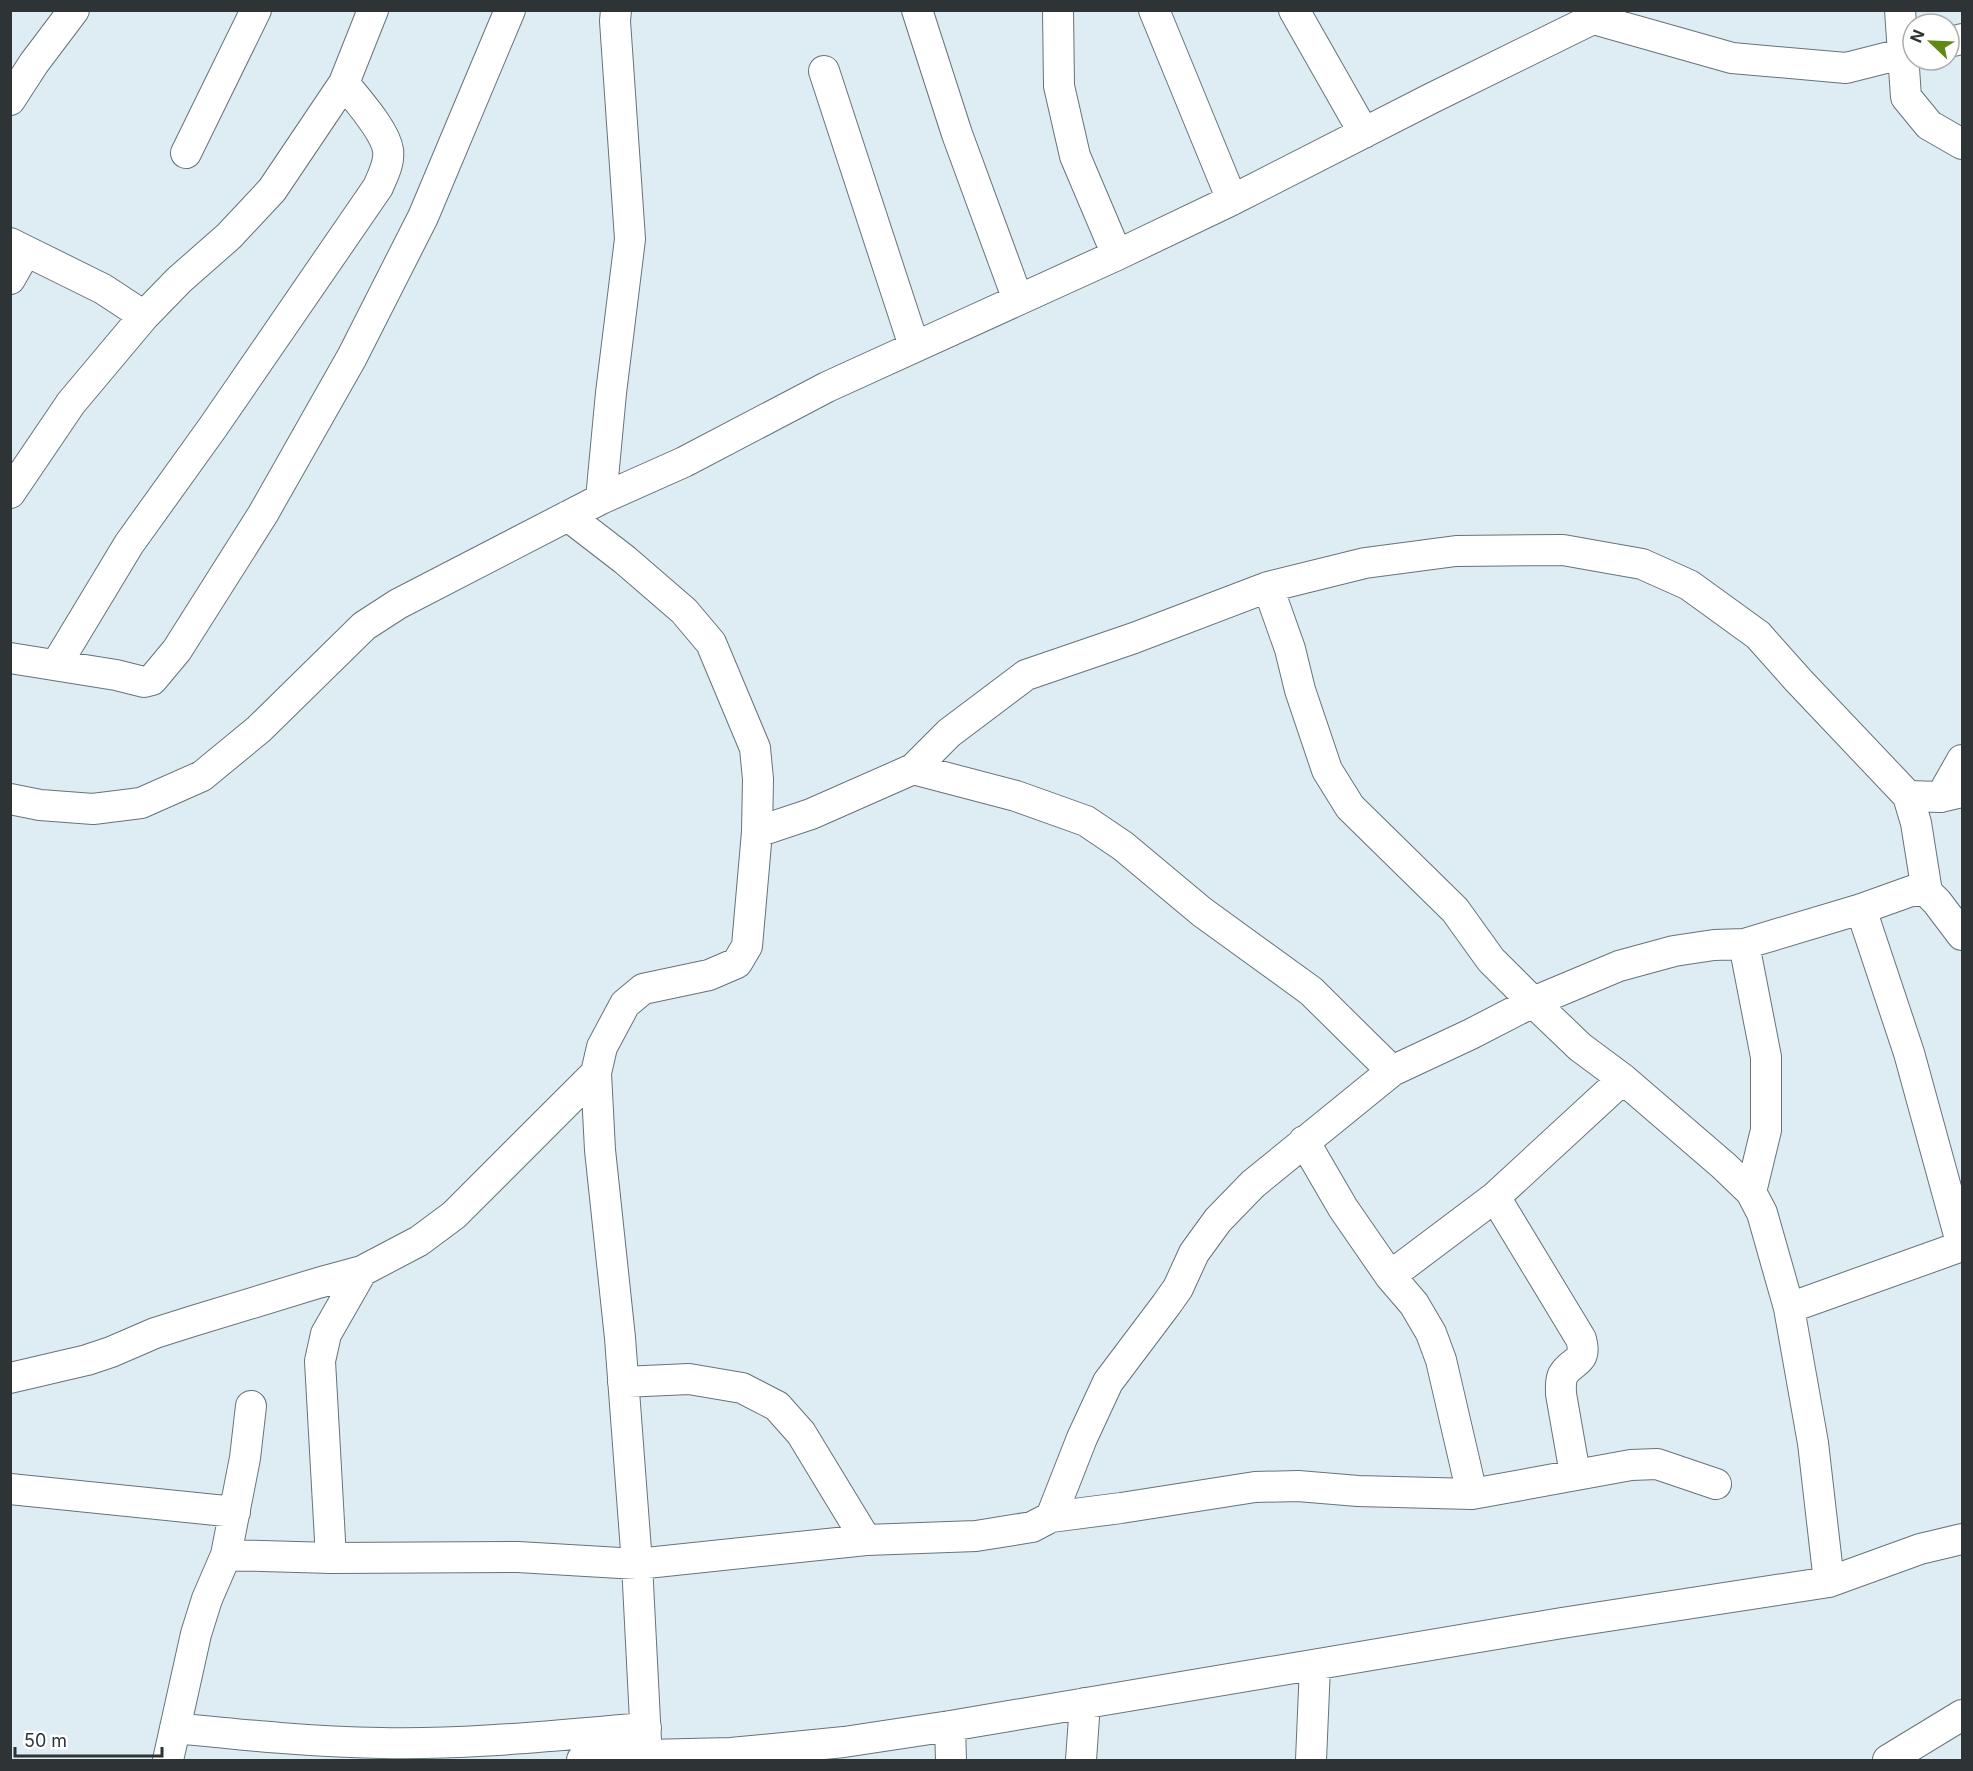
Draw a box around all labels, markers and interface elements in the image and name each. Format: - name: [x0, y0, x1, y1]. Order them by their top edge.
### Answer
- north arrow: [1901, 12, 1961, 72]
- text: N: [1906, 27, 1929, 46]
- scale bar: [15, 1720, 162, 1758]
- text: 50 m: [24, 1730, 67, 1751]

